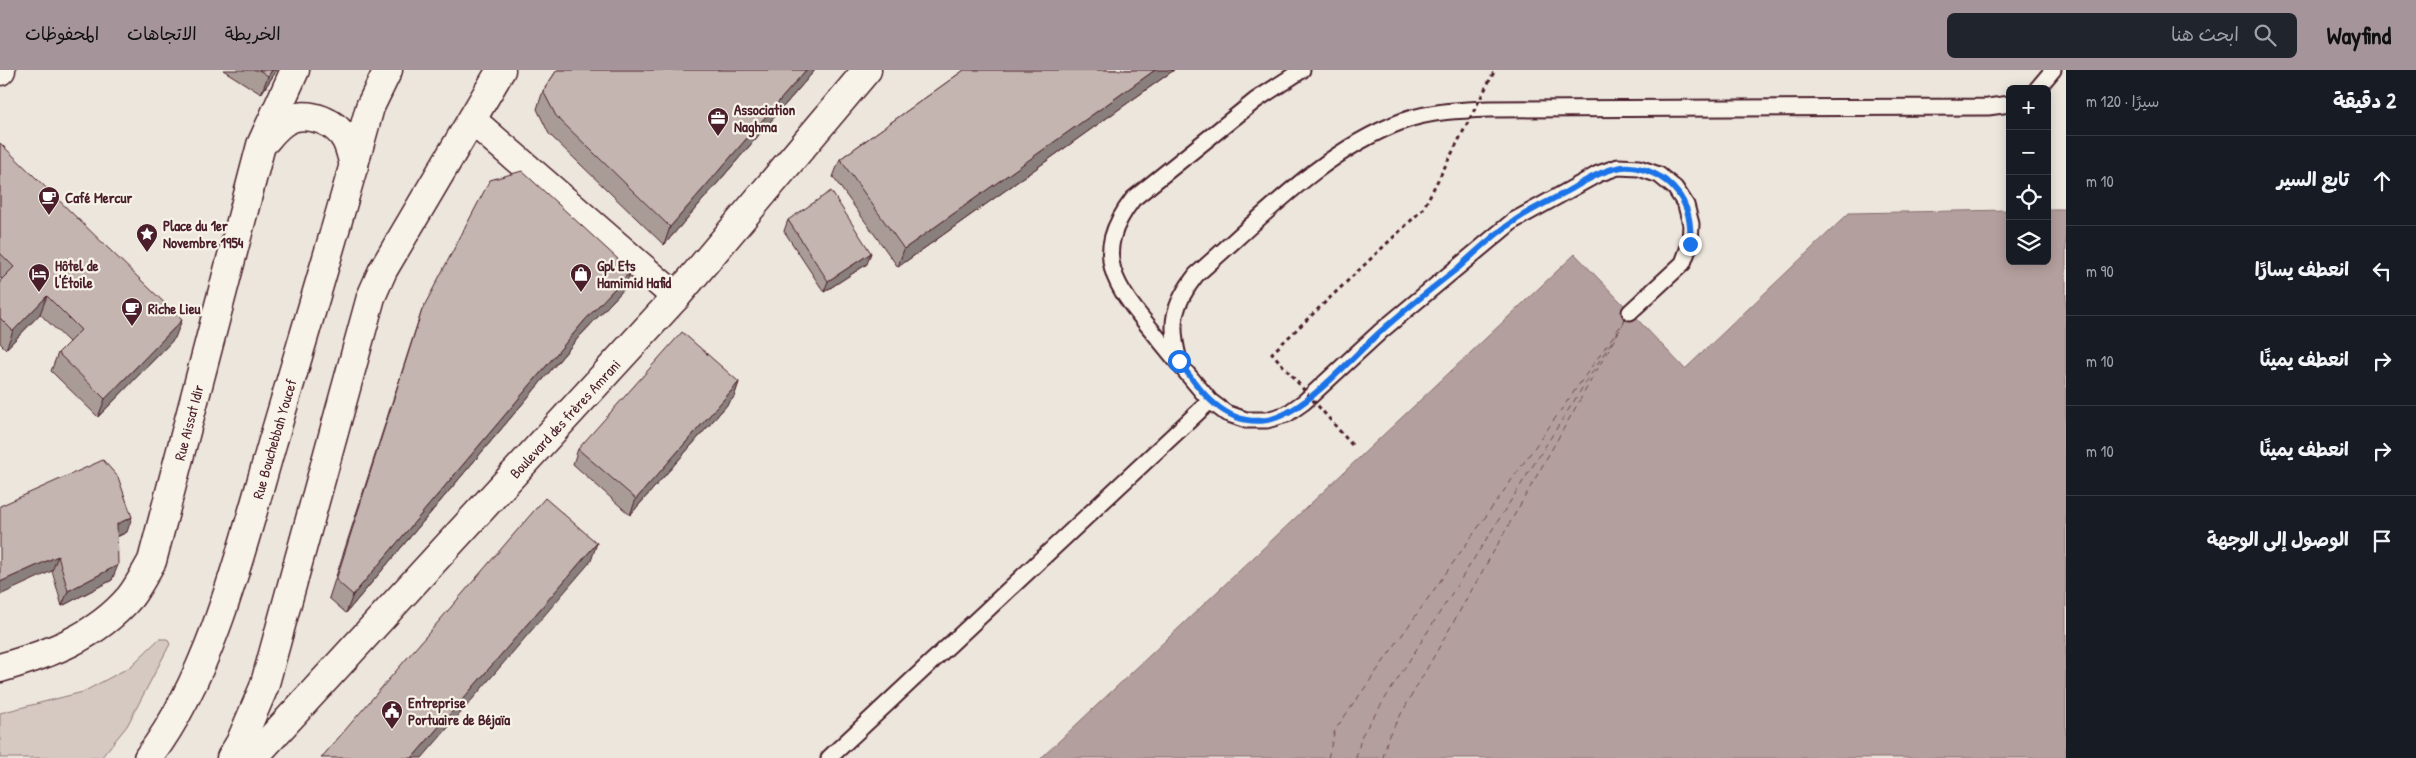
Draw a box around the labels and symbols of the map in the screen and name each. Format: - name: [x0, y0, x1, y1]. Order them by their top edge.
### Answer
- place label: Association Naghma: [734, 99, 796, 138]
- office icon: Association Naghma: [706, 106, 730, 137]
- cafe icon: Café Mercur: [37, 185, 61, 216]
- place label: Café Mercur: [65, 187, 132, 208]
- place label: Place du 1er Novembre 1954: [163, 215, 244, 253]
- place icon: Place du 1er Novembre 1954: [135, 222, 159, 253]
- route end: [1679, 233, 1702, 256]
- place label: Hôtel de l'Étoile: [55, 255, 98, 293]
- place label: Gpl Ets Hamimid Hafid: [597, 255, 671, 293]
- hotel icon: Hôtel de l'Étoile: [27, 262, 51, 293]
- shop icon: Gpl Ets Hamimid Hafid: [569, 262, 593, 293]
- cafe icon: Riche Lieu: [120, 296, 144, 327]
- place label: Riche Lieu: [148, 298, 202, 319]
- route start: [1168, 350, 1191, 373]
- street label: Boulevard des frères Amrani: [504, 354, 625, 483]
- street label: Rue Bouchebbah Youcef: [247, 376, 301, 501]
- street label: Rue Aissat Idir: [168, 382, 208, 463]
- place label: Entreprise Portuaire de Béjaïa: [408, 692, 510, 730]
- public building icon: Entreprise Portuaire de Béjaïa: [380, 699, 404, 730]

